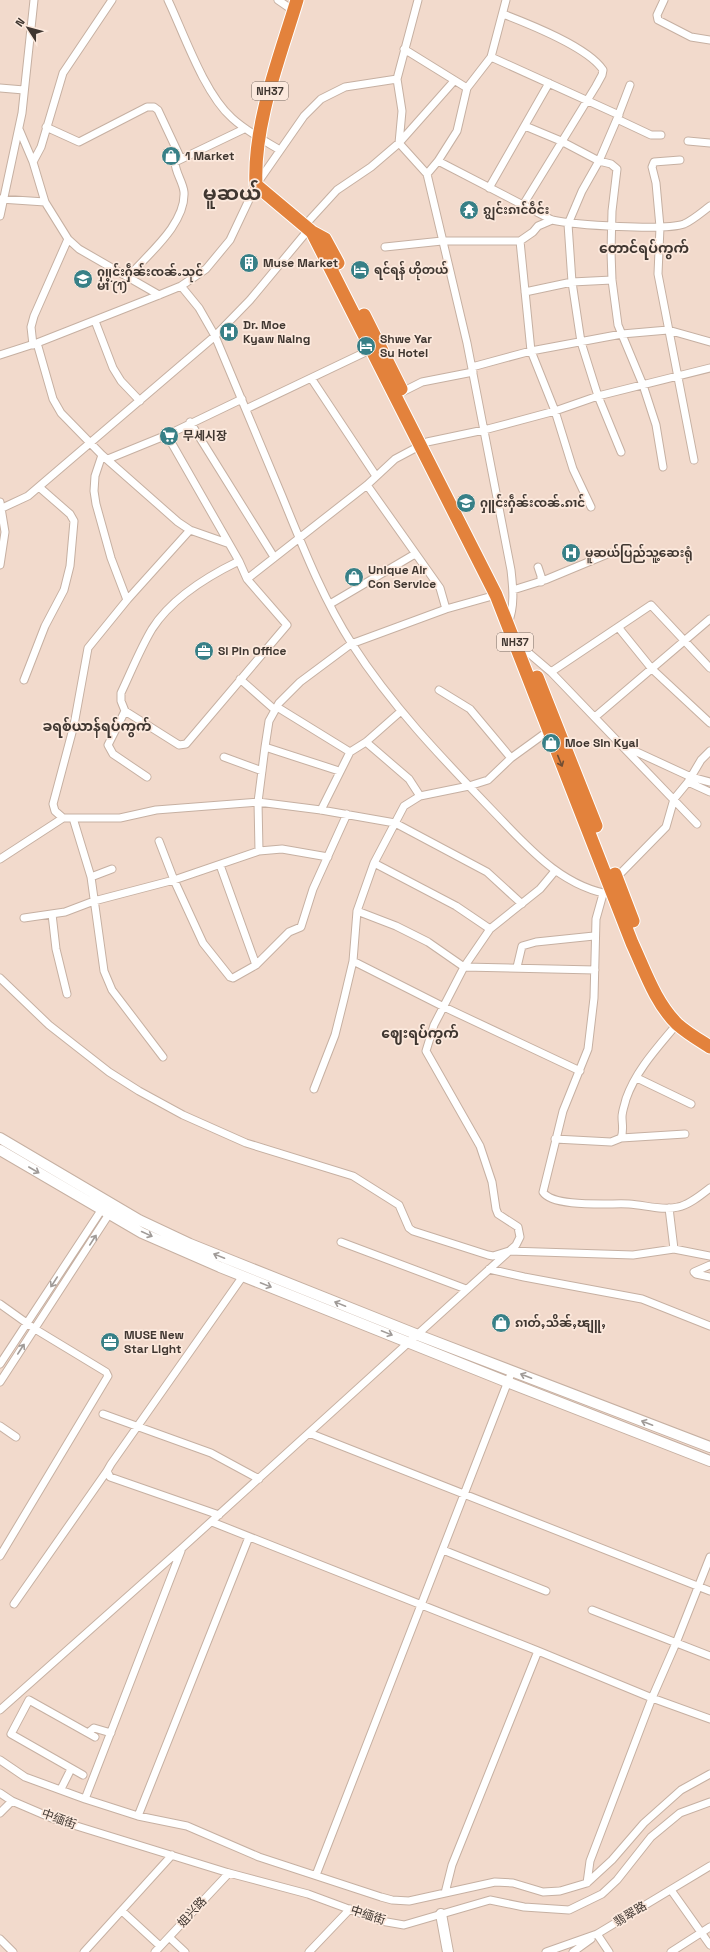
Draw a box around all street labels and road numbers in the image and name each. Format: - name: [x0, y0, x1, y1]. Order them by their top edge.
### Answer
- road number: NH37: [252, 82, 288, 100]
- road number: NH37: [497, 633, 533, 651]
- street label: 中缅街: [39, 1805, 79, 1833]
- street label: 姐兴路: [174, 1893, 210, 1931]
- street label: 翡翠路: [610, 1898, 650, 1930]
- street label: 中缅街: [348, 1902, 388, 1928]

